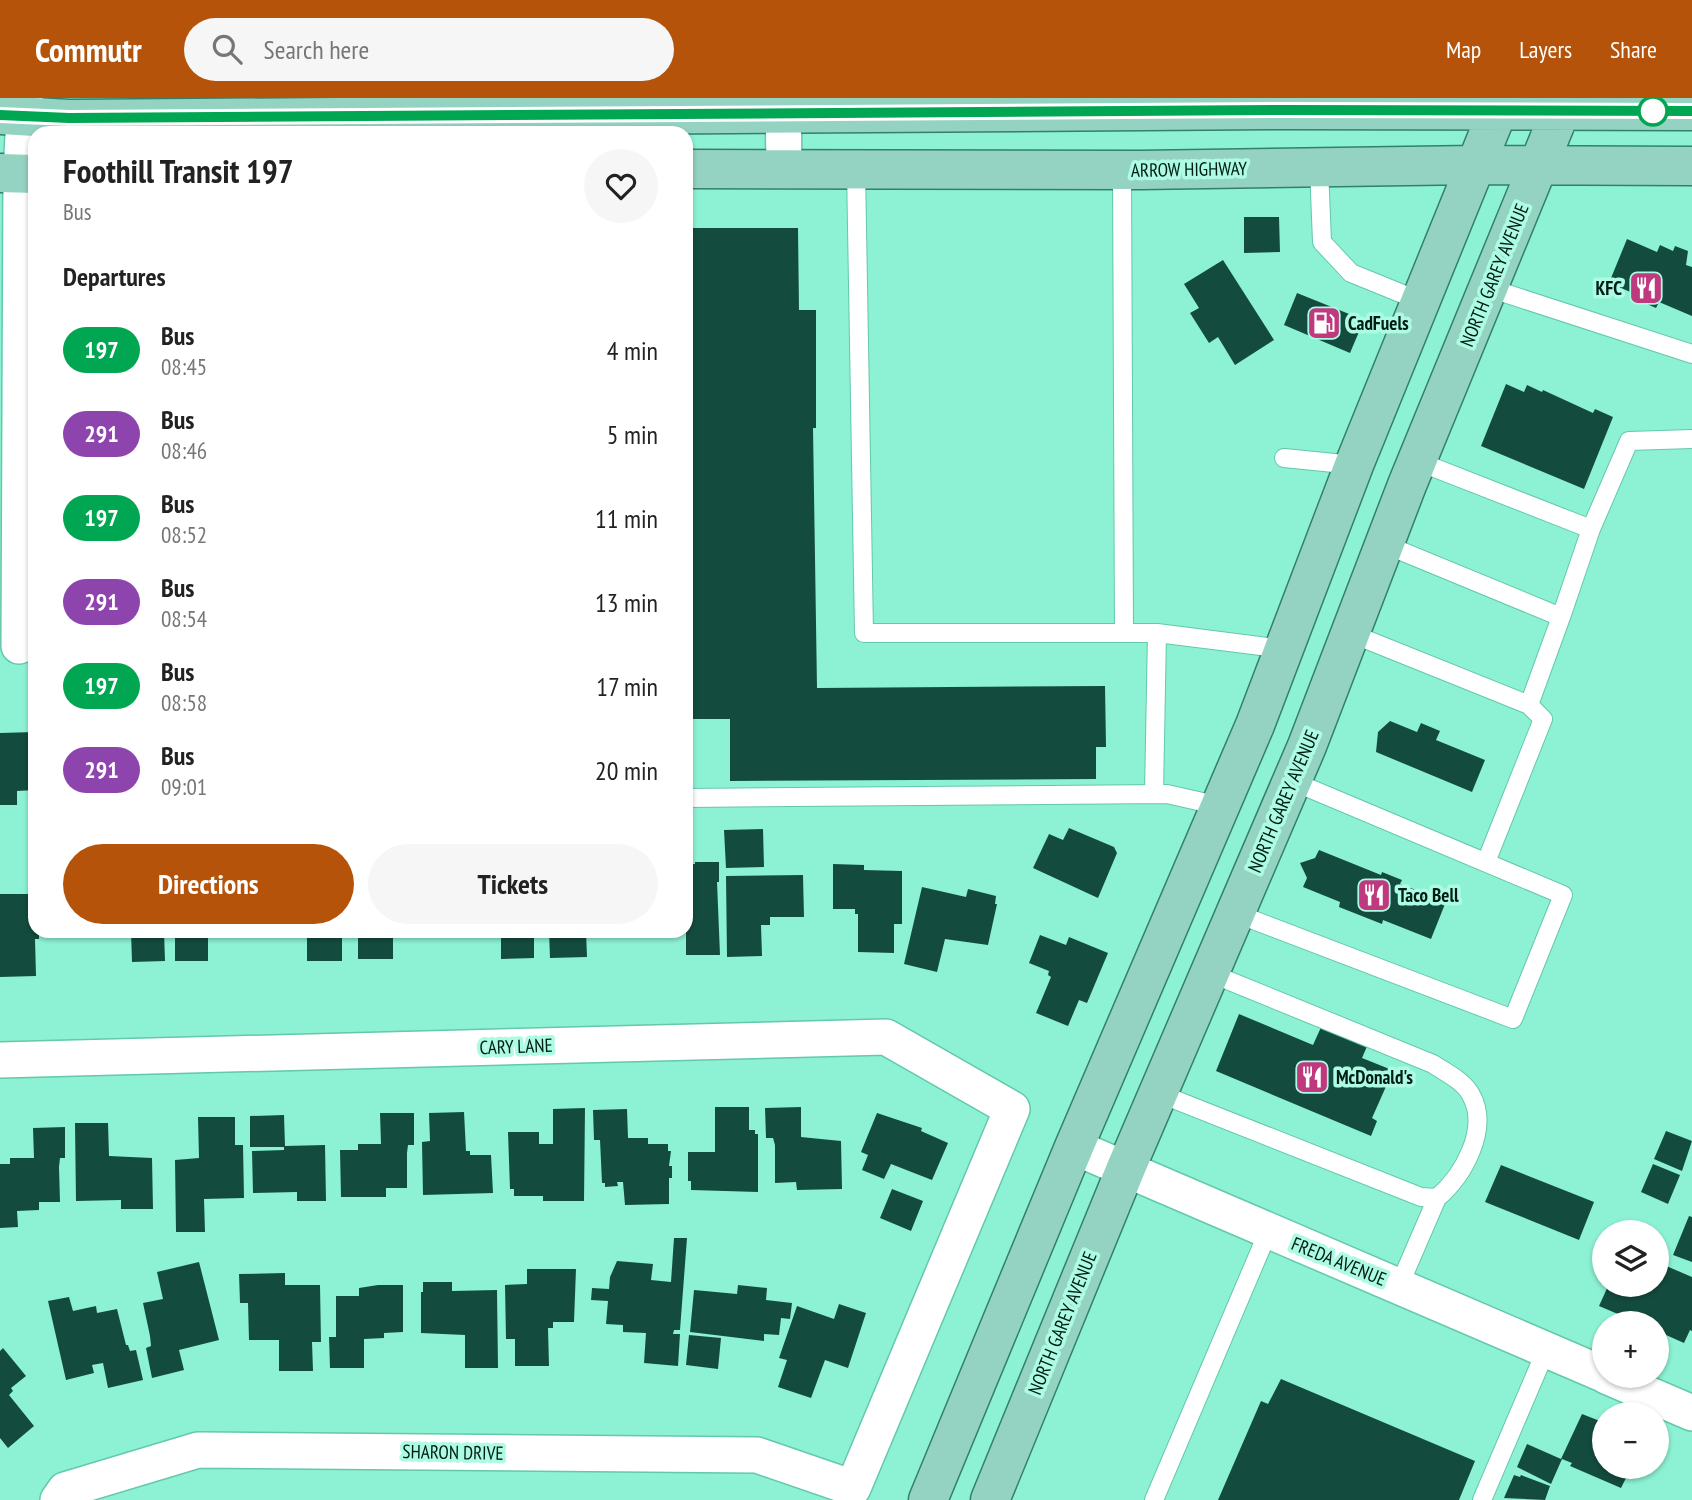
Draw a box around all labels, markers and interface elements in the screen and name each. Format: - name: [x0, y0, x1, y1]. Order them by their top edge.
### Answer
- search box: [184, 18, 674, 81]
- text: Commutr: [35, 28, 142, 71]
- icon: search: [208, 30, 246, 68]
- text: Search here: [264, 33, 369, 66]
- text: Map: [1446, 34, 1481, 65]
- text: Layers: [1519, 34, 1572, 65]
- text: Share: [1610, 34, 1657, 65]
- unlabelled marker: [1638, 96, 1668, 126]
- text: Foothill Transit 197: [63, 149, 293, 192]
- button: heart: [584, 149, 658, 223]
- street label: ARROW HIGHWAY: [1131, 156, 1248, 182]
- text: Bus: [63, 197, 92, 226]
- street label: NORTH GAREY AVENUE: [1454, 200, 1534, 350]
- text: Departures: [63, 260, 166, 293]
- restaurant icon: KFC: [1627, 269, 1665, 307]
- place label: KFC: [1595, 276, 1622, 300]
- fuel station icon: CadFuels: [1305, 304, 1343, 342]
- place label: CadFuels: [1348, 311, 1409, 335]
- text: Bus: [161, 319, 194, 352]
- text: 197: [84, 334, 119, 365]
- text: 4 min: [607, 334, 658, 367]
- text: 08:45: [161, 352, 207, 381]
- text: Bus: [161, 403, 194, 436]
- text: 291: [84, 418, 119, 449]
- text: 5 min: [607, 418, 658, 451]
- text: 08:46: [161, 436, 207, 465]
- text: Bus: [161, 487, 194, 520]
- text: 197: [84, 502, 119, 533]
- text: 11 min: [595, 502, 658, 535]
- text: 08:52: [161, 520, 207, 549]
- text: Bus: [161, 571, 194, 604]
- text: 291: [84, 586, 119, 617]
- text: 13 min: [595, 586, 658, 619]
- text: 08:54: [161, 604, 207, 633]
- text: Bus: [161, 655, 194, 688]
- text: 197: [84, 670, 119, 701]
- text: 17 min: [596, 670, 658, 703]
- text: 08:58: [161, 688, 207, 717]
- street label: NORTH GAREY AVENUE: [1242, 726, 1324, 876]
- text: Bus: [161, 739, 194, 772]
- text: 291: [84, 754, 119, 785]
- text: 20 min: [595, 754, 658, 787]
- text: 09:01: [161, 772, 207, 801]
- button: Directions: [63, 844, 354, 924]
- button: Tickets: [368, 844, 658, 924]
- restaurant icon: Taco Bell: [1355, 876, 1393, 914]
- place label: Taco Bell: [1398, 883, 1459, 907]
- street label: CARY LANE: [479, 1033, 553, 1059]
- restaurant icon: McDonald's: [1293, 1058, 1331, 1096]
- place label: McDonald's: [1336, 1065, 1413, 1089]
- map controls: [1592, 1220, 1669, 1479]
- button: layers: [1592, 1220, 1669, 1297]
- street label: FREDA AVENUE: [1288, 1231, 1390, 1291]
- street label: NORTH GAREY AVENUE: [1022, 1248, 1102, 1398]
- button: +: [1592, 1311, 1669, 1388]
- button: −: [1592, 1402, 1669, 1479]
- street label: SHARON DRIVE: [402, 1439, 504, 1465]

